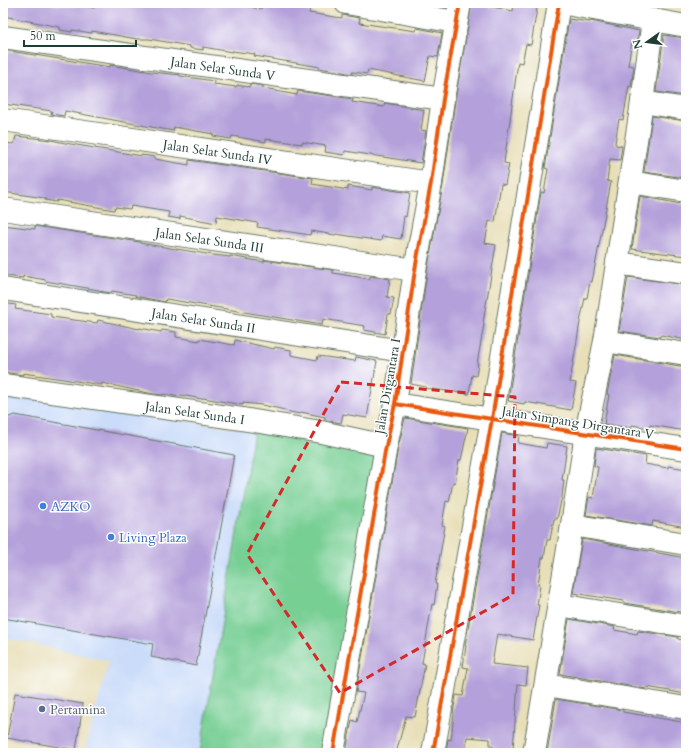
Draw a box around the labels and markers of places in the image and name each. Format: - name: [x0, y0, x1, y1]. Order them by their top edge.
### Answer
- place label: AZKO: [51, 498, 90, 516]
- marker: AZKO: [38, 501, 48, 511]
- place label: Living Plaza: [119, 529, 187, 547]
- marker: Living Plaza: [106, 532, 116, 542]
- place label: Pertamina: [50, 701, 106, 719]
- marker: Pertamina: [37, 704, 47, 714]

